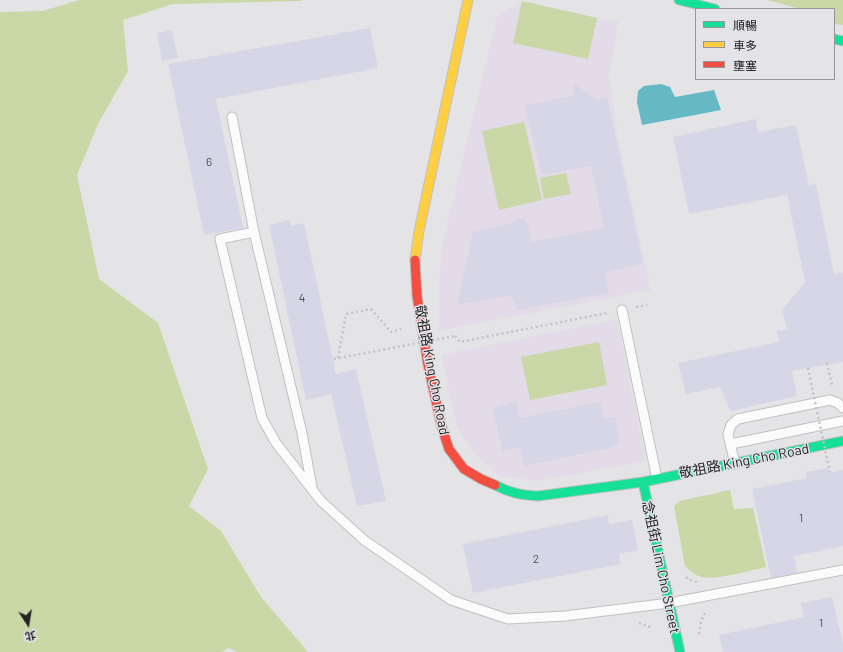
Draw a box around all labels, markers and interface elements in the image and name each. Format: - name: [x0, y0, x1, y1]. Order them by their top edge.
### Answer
- legend: [695, 8, 835, 80]
- text: 順暢: [733, 18, 757, 32]
- text: 車多: [733, 38, 757, 52]
- text: 壅塞: [733, 58, 757, 72]
- house number: 6: [206, 155, 212, 169]
- house number: 4: [299, 291, 305, 305]
- street label: 敬祖路 King Cho Road: [411, 304, 453, 436]
- street label: 敬祖路 King Cho Road: [678, 440, 810, 482]
- street label: 念祖街 Lim Cho Street: [639, 499, 683, 635]
- house number: 1: [799, 511, 803, 525]
- house number: 2: [533, 552, 539, 566]
- north arrow: [8, 604, 48, 644]
- house number: 1: [819, 616, 823, 630]
- text: 北: [24, 629, 37, 644]

